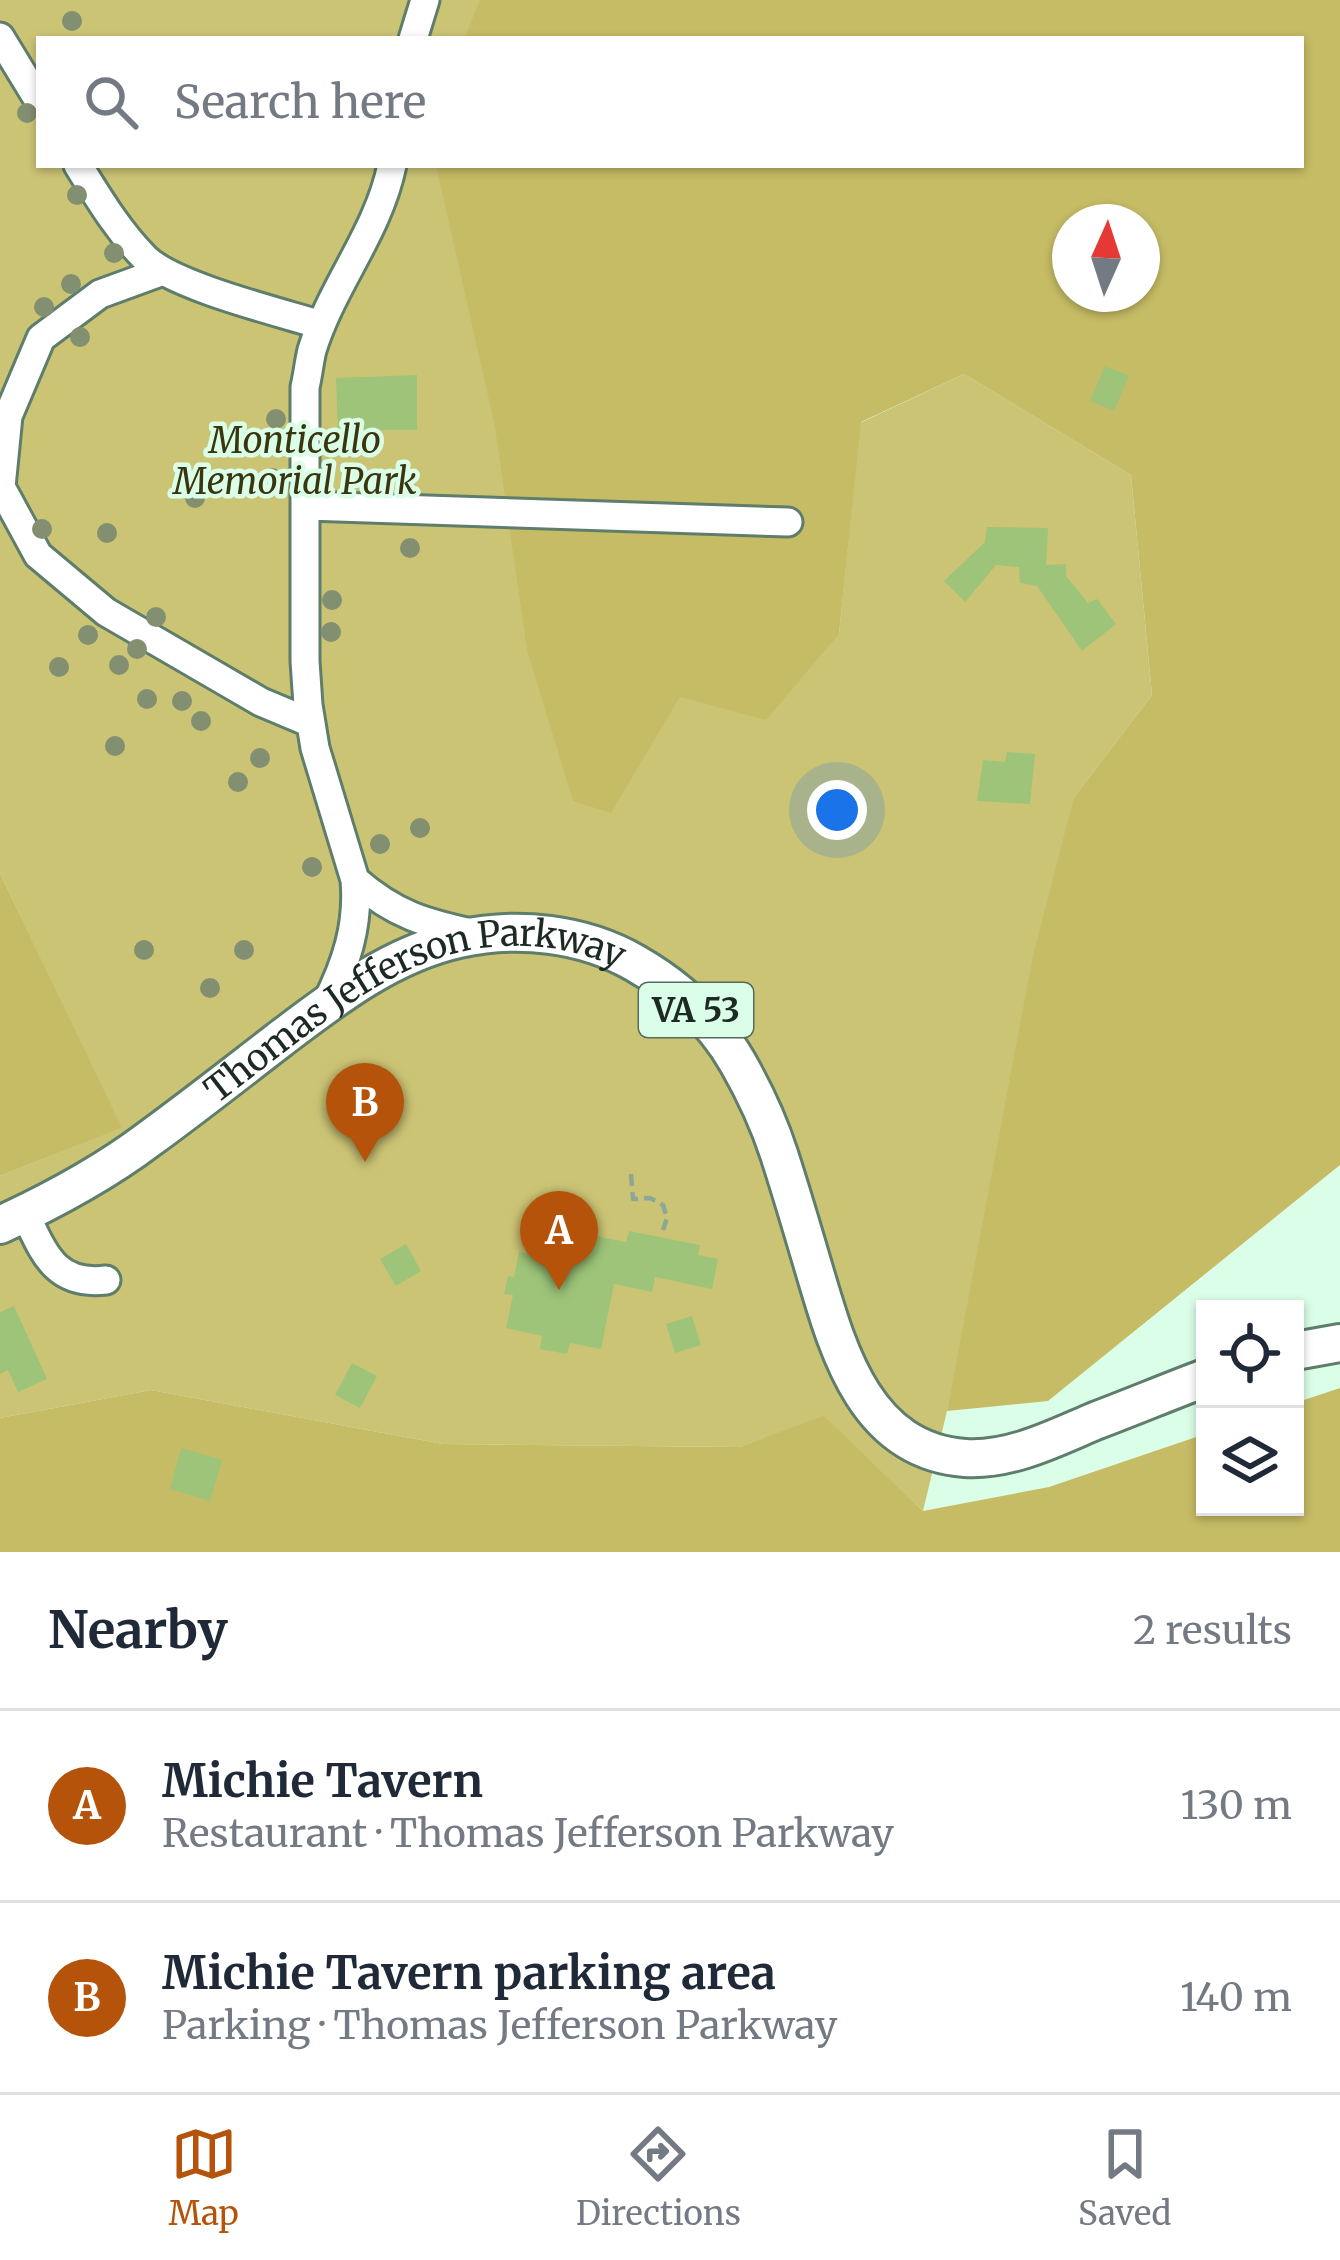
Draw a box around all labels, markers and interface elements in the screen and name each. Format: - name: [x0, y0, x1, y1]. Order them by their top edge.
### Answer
- search box: [36, 36, 1304, 168]
- icon: search: [78, 69, 144, 135]
- text: Search here: [174, 74, 426, 130]
- north arrow: [1052, 204, 1160, 312]
- park label: Monticello Memorial Park: [171, 418, 417, 504]
- your location: [807, 780, 867, 840]
- street label: Thomas Jefferson Parkway: [196, 911, 633, 1112]
- road number: VA 53: [639, 983, 753, 1037]
- pin: B: [326, 1063, 404, 1162]
- pin: A: [520, 1191, 598, 1290]
- map controls: [1196, 1300, 1304, 1516]
- button: locate: [1196, 1300, 1304, 1408]
- button: layers: [1196, 1408, 1304, 1516]
- text: Nearby: [48, 1598, 228, 1662]
- text: 2 results: [1133, 1606, 1292, 1655]
- text: Michie Tavern: [162, 1753, 483, 1809]
- text: A: [73, 1781, 101, 1830]
- text: 130 m: [1180, 1781, 1292, 1830]
- text: Restaurant · Thomas Jefferson Parkway: [162, 1809, 894, 1858]
- text: Michie Tavern parking area: [162, 1945, 776, 2001]
- text: B: [73, 1973, 101, 2022]
- text: 140 m: [1180, 1973, 1292, 2022]
- text: Parking · Thomas Jefferson Parkway: [162, 2001, 837, 2050]
- tab: Map: [169, 2121, 239, 2234]
- tab: Directions: [576, 2121, 741, 2234]
- tab: Saved: [1078, 2121, 1171, 2234]

